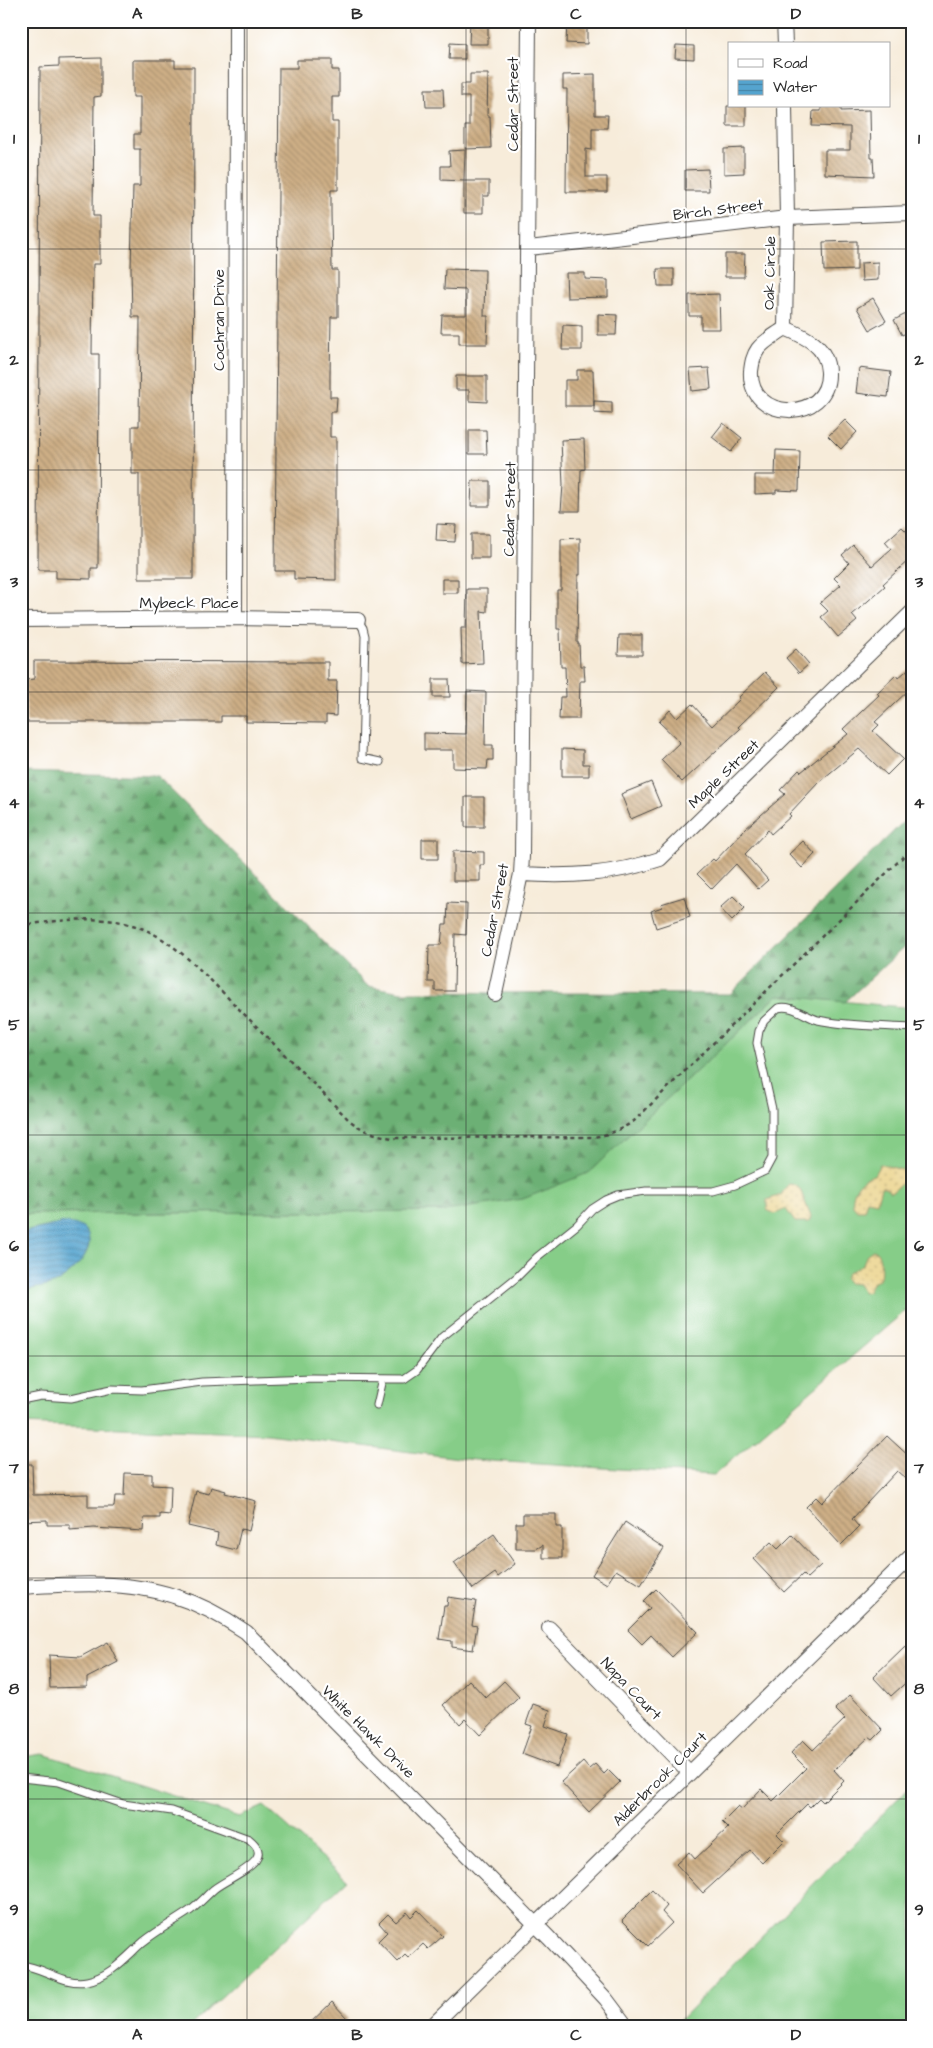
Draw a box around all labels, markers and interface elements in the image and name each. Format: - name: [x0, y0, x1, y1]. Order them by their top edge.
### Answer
- text: A: [132, 3, 143, 25]
- text: B: [351, 3, 363, 25]
- text: C: [570, 3, 582, 25]
- text: D: [791, 3, 802, 25]
- legend: [728, 42, 890, 108]
- text: Road: [773, 53, 808, 74]
- street label: Cedar Street: [503, 57, 524, 151]
- text: Water: [773, 77, 817, 98]
- text: 1: [13, 128, 16, 150]
- text: 1: [918, 128, 921, 150]
- street label: Birch Street: [672, 194, 764, 226]
- street label: Oak Circle: [759, 236, 781, 310]
- street label: Cochran Drive: [209, 269, 230, 371]
- text: 2: [8, 349, 19, 371]
- text: 2: [913, 349, 924, 371]
- street label: Cedar Street: [499, 462, 521, 556]
- text: 3: [9, 571, 19, 593]
- text: 3: [914, 571, 924, 593]
- street label: Mybeck Place: [139, 593, 239, 615]
- street label: Maple Street: [684, 735, 764, 813]
- text: 4: [9, 792, 20, 814]
- text: 4: [914, 792, 925, 814]
- street label: Cedar Street: [476, 862, 514, 958]
- text: 5: [8, 1014, 20, 1036]
- text: 5: [913, 1014, 925, 1036]
- text: 6: [9, 1235, 19, 1257]
- text: 6: [914, 1235, 924, 1257]
- text: 7: [8, 1457, 19, 1479]
- text: 7: [913, 1457, 924, 1479]
- street label: Napa Court: [596, 1653, 666, 1725]
- text: 8: [9, 1678, 20, 1700]
- text: 8: [914, 1678, 925, 1700]
- street label: White Hawk Drive: [317, 1681, 419, 1783]
- street label: Alderbrook Court: [608, 1727, 712, 1831]
- text: 9: [9, 1899, 19, 1921]
- text: 9: [914, 1899, 924, 1921]
- text: A: [132, 2024, 143, 2046]
- text: B: [351, 2024, 363, 2046]
- text: C: [570, 2024, 582, 2046]
- text: D: [791, 2024, 802, 2046]

